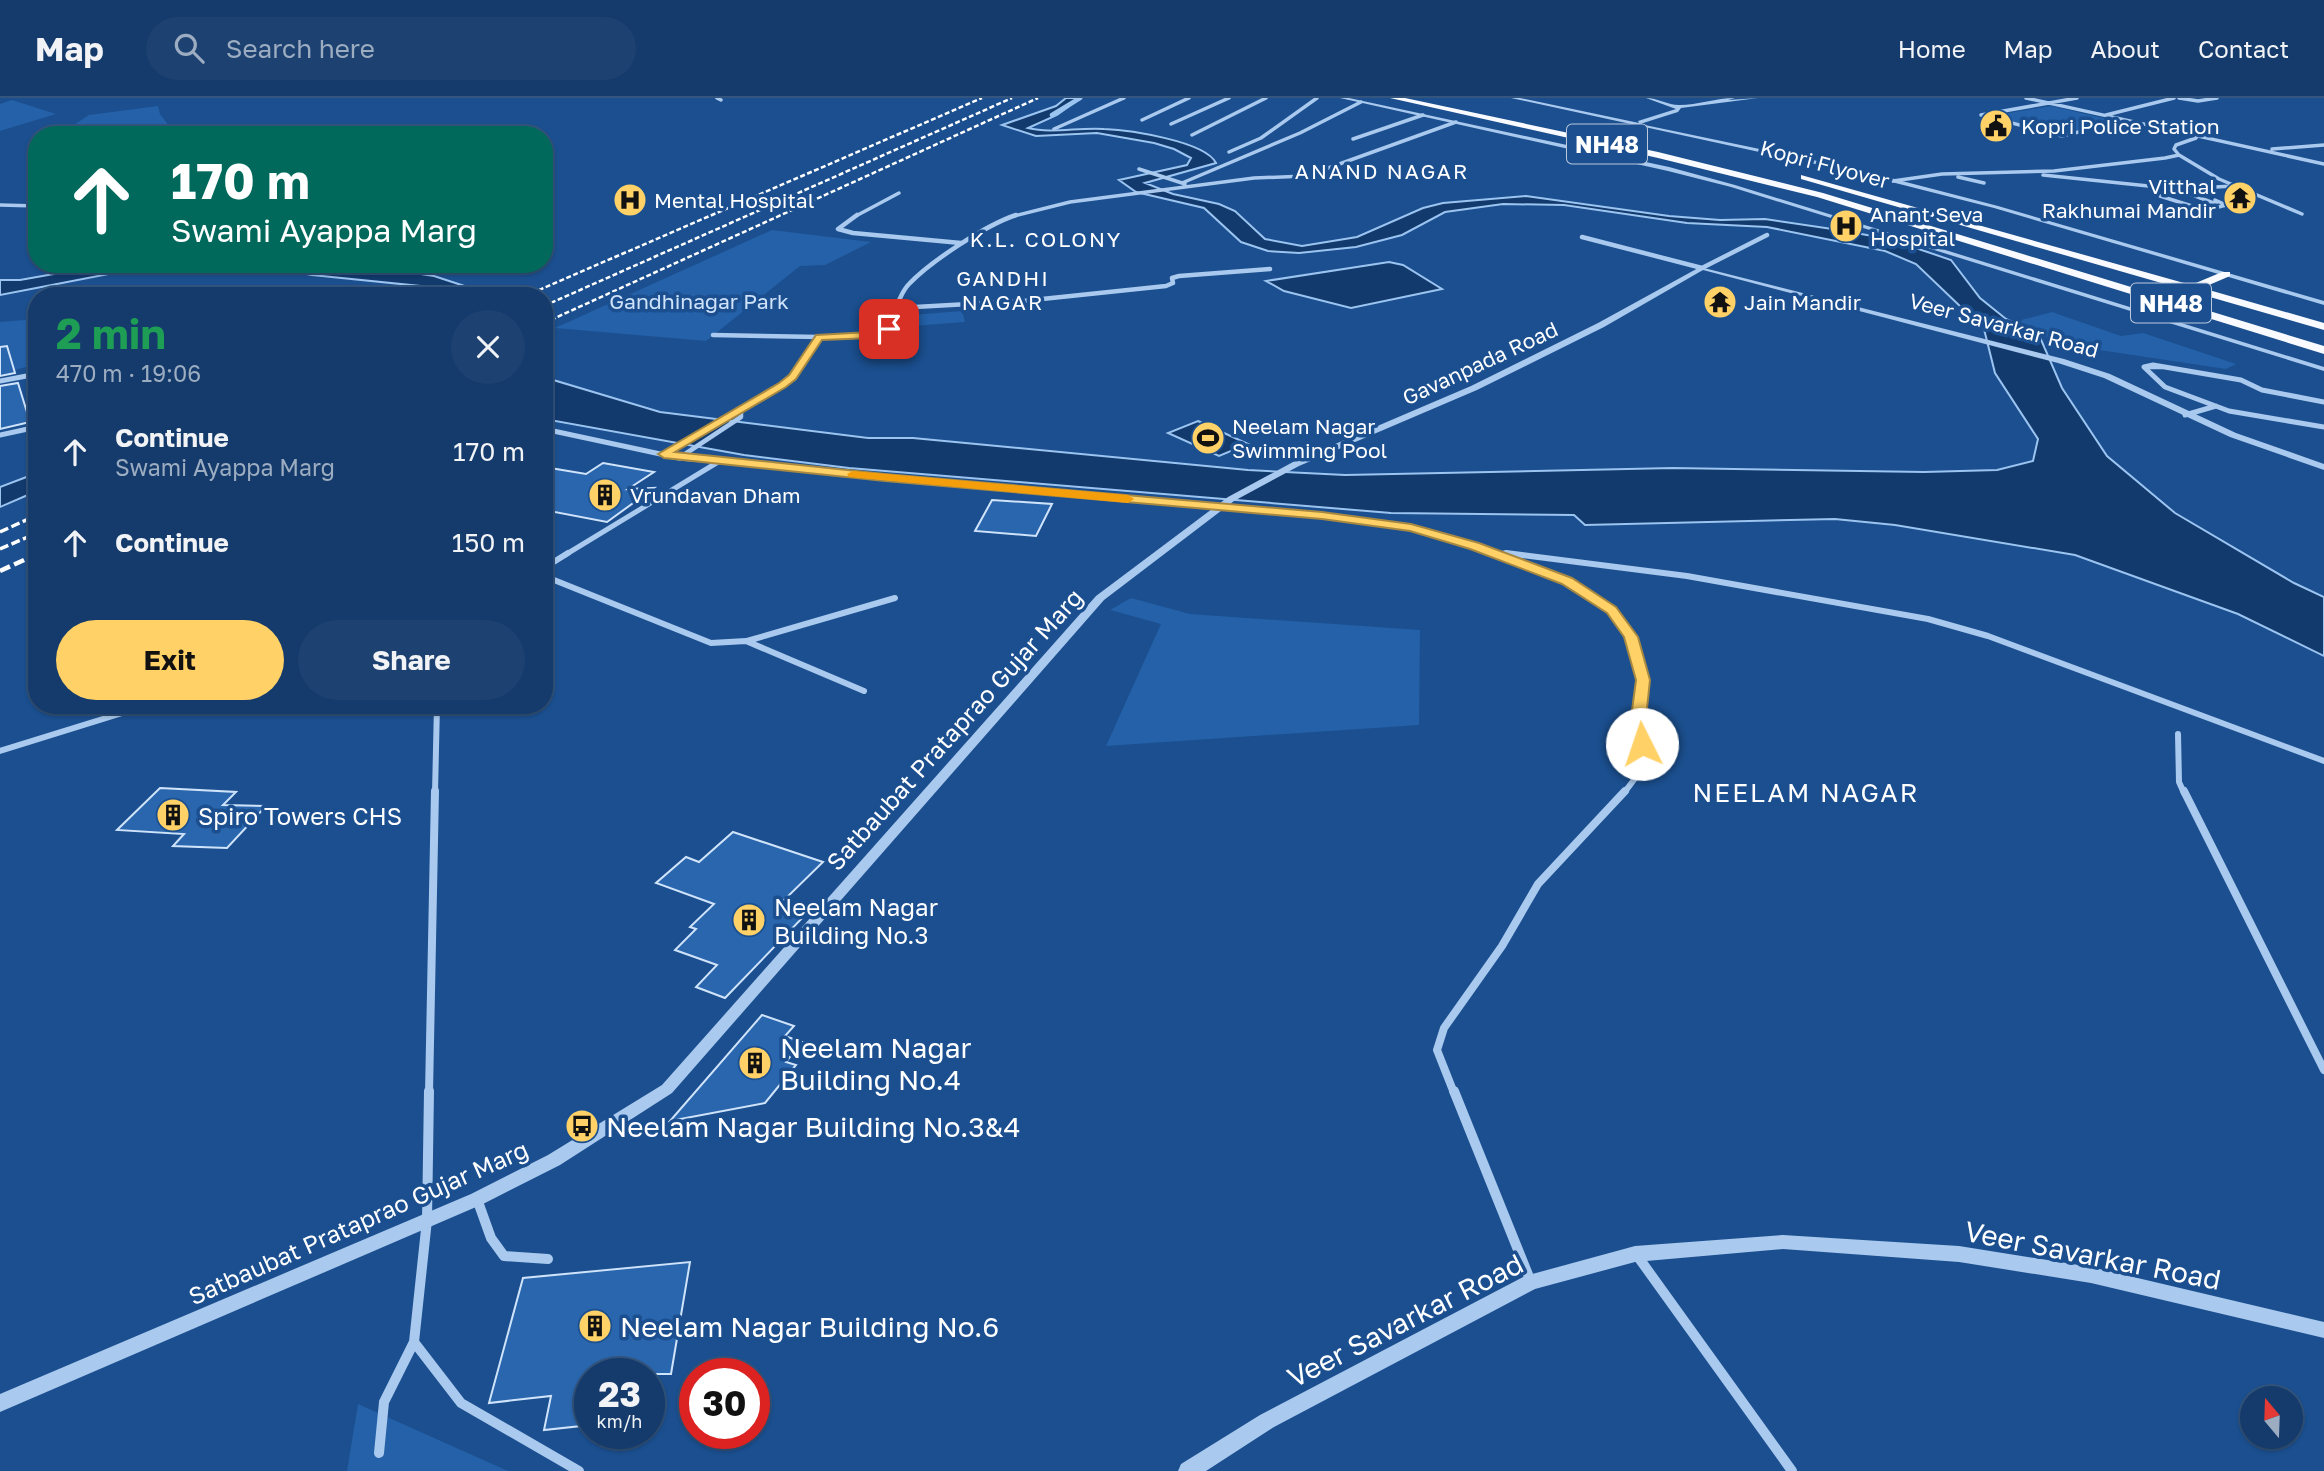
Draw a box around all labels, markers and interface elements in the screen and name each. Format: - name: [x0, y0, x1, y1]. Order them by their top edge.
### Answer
- search box: [146, 17, 636, 80]
- text: Map: [35, 29, 104, 68]
- icon: search: [170, 29, 208, 67]
- text: Search here: [226, 33, 375, 64]
- text: Home: [1898, 34, 1966, 63]
- text: Map: [2004, 34, 2053, 63]
- text: About: [2091, 34, 2160, 63]
- text: Contact: [2198, 34, 2289, 63]
- public building icon: Kopri Police Station: [1977, 107, 2015, 145]
- place label: Kopri Police Station: [2021, 113, 2220, 139]
- road number: NH48: [1567, 124, 1647, 164]
- street label: Kopri Flyover: [1758, 134, 1892, 194]
- text: 170 m: [171, 151, 310, 210]
- icon: ahead: [56, 154, 147, 245]
- district label: ANAND NAGAR: [1295, 158, 1469, 184]
- place label: Vitthal Rakhumai Mandir: [2042, 173, 2216, 223]
- temple icon: Vitthal Rakhumai Mandir: [2221, 179, 2259, 217]
- hospital icon: Mental Hospital: [611, 181, 649, 219]
- place label: Mental Hospital: [654, 187, 814, 213]
- place label: Anant Seva Hospital: [1870, 201, 1983, 251]
- hospital icon: Anant Seva Hospital: [1827, 207, 1865, 245]
- text: Swami Ayappa Marg: [171, 211, 477, 249]
- district label: K.L. COLONY: [970, 226, 1122, 252]
- district label: GANDHI NAGAR: [956, 265, 1050, 315]
- temple icon: Jain Mandir: [1701, 283, 1739, 321]
- road number: NH48: [2131, 284, 2211, 322]
- street label: Veer Savarkar Road: [1906, 287, 2102, 363]
- park label: Gandhinagar Park: [609, 288, 789, 314]
- place label: Jain Mandir: [1744, 289, 1861, 315]
- pin: [859, 299, 919, 359]
- text: 2 min: [56, 308, 166, 358]
- button: close: [451, 310, 525, 384]
- icon: arrive: [870, 310, 908, 348]
- street label: Gavanpada Road: [1398, 316, 1562, 410]
- text: 470 m · 19:06: [56, 359, 201, 387]
- place label: Neelam Nagar Swimming Pool: [1232, 413, 1387, 463]
- sports icon: Neelam Nagar Swimming Pool: [1189, 419, 1227, 457]
- text: Continue: [115, 422, 229, 453]
- icon: ahead: [56, 433, 94, 471]
- text: 170 m: [453, 436, 525, 467]
- text: Swami Ayappa Marg: [115, 453, 335, 481]
- building icon: Vrundavan Dham: [586, 476, 624, 514]
- place label: Vrundavan Dham: [630, 482, 801, 508]
- icon: ahead: [56, 524, 94, 562]
- text: Continue: [115, 527, 229, 558]
- text: 150 m: [452, 527, 525, 558]
- street label: Satbaubat Prataprao Gujar Marg: [820, 582, 1088, 876]
- button: Exit: [56, 620, 284, 700]
- button: Share: [298, 620, 525, 700]
- position arrow: [1605, 707, 1679, 781]
- district label: NEELAM NAGAR: [1693, 777, 1919, 808]
- building icon: Spiro Towers CHS: [154, 796, 192, 834]
- place label: Spiro Towers CHS: [198, 801, 402, 830]
- place label: Neelam Nagar Building No.3: [774, 892, 938, 949]
- building icon: Neelam Nagar Building No.3: [730, 901, 768, 939]
- place label: Neelam Nagar Building No.4: [780, 1031, 971, 1096]
- building icon: Neelam Nagar Building No.4: [736, 1044, 774, 1082]
- bus stop icon: Neelam Nagar Building No.3&4: [563, 1107, 601, 1145]
- place label: Neelam Nagar Building No.3&4: [606, 1110, 1021, 1143]
- street label: Satbaubat Prataprao Gujar Marg: [184, 1134, 532, 1310]
- street label: Veer Savarkar Road: [1962, 1214, 2224, 1296]
- street label: Veer Savarkar Road: [1282, 1246, 1528, 1394]
- building icon: Neelam Nagar Building No.6: [576, 1307, 614, 1345]
- place label: Neelam Nagar Building No.6: [620, 1310, 999, 1343]
- speed limit sign: 30: [679, 1358, 770, 1449]
- text: 23: [598, 1373, 641, 1415]
- north arrow: [2240, 1386, 2303, 1449]
- map controls: [2240, 1386, 2303, 1449]
- text: km/h: [597, 1410, 642, 1432]

